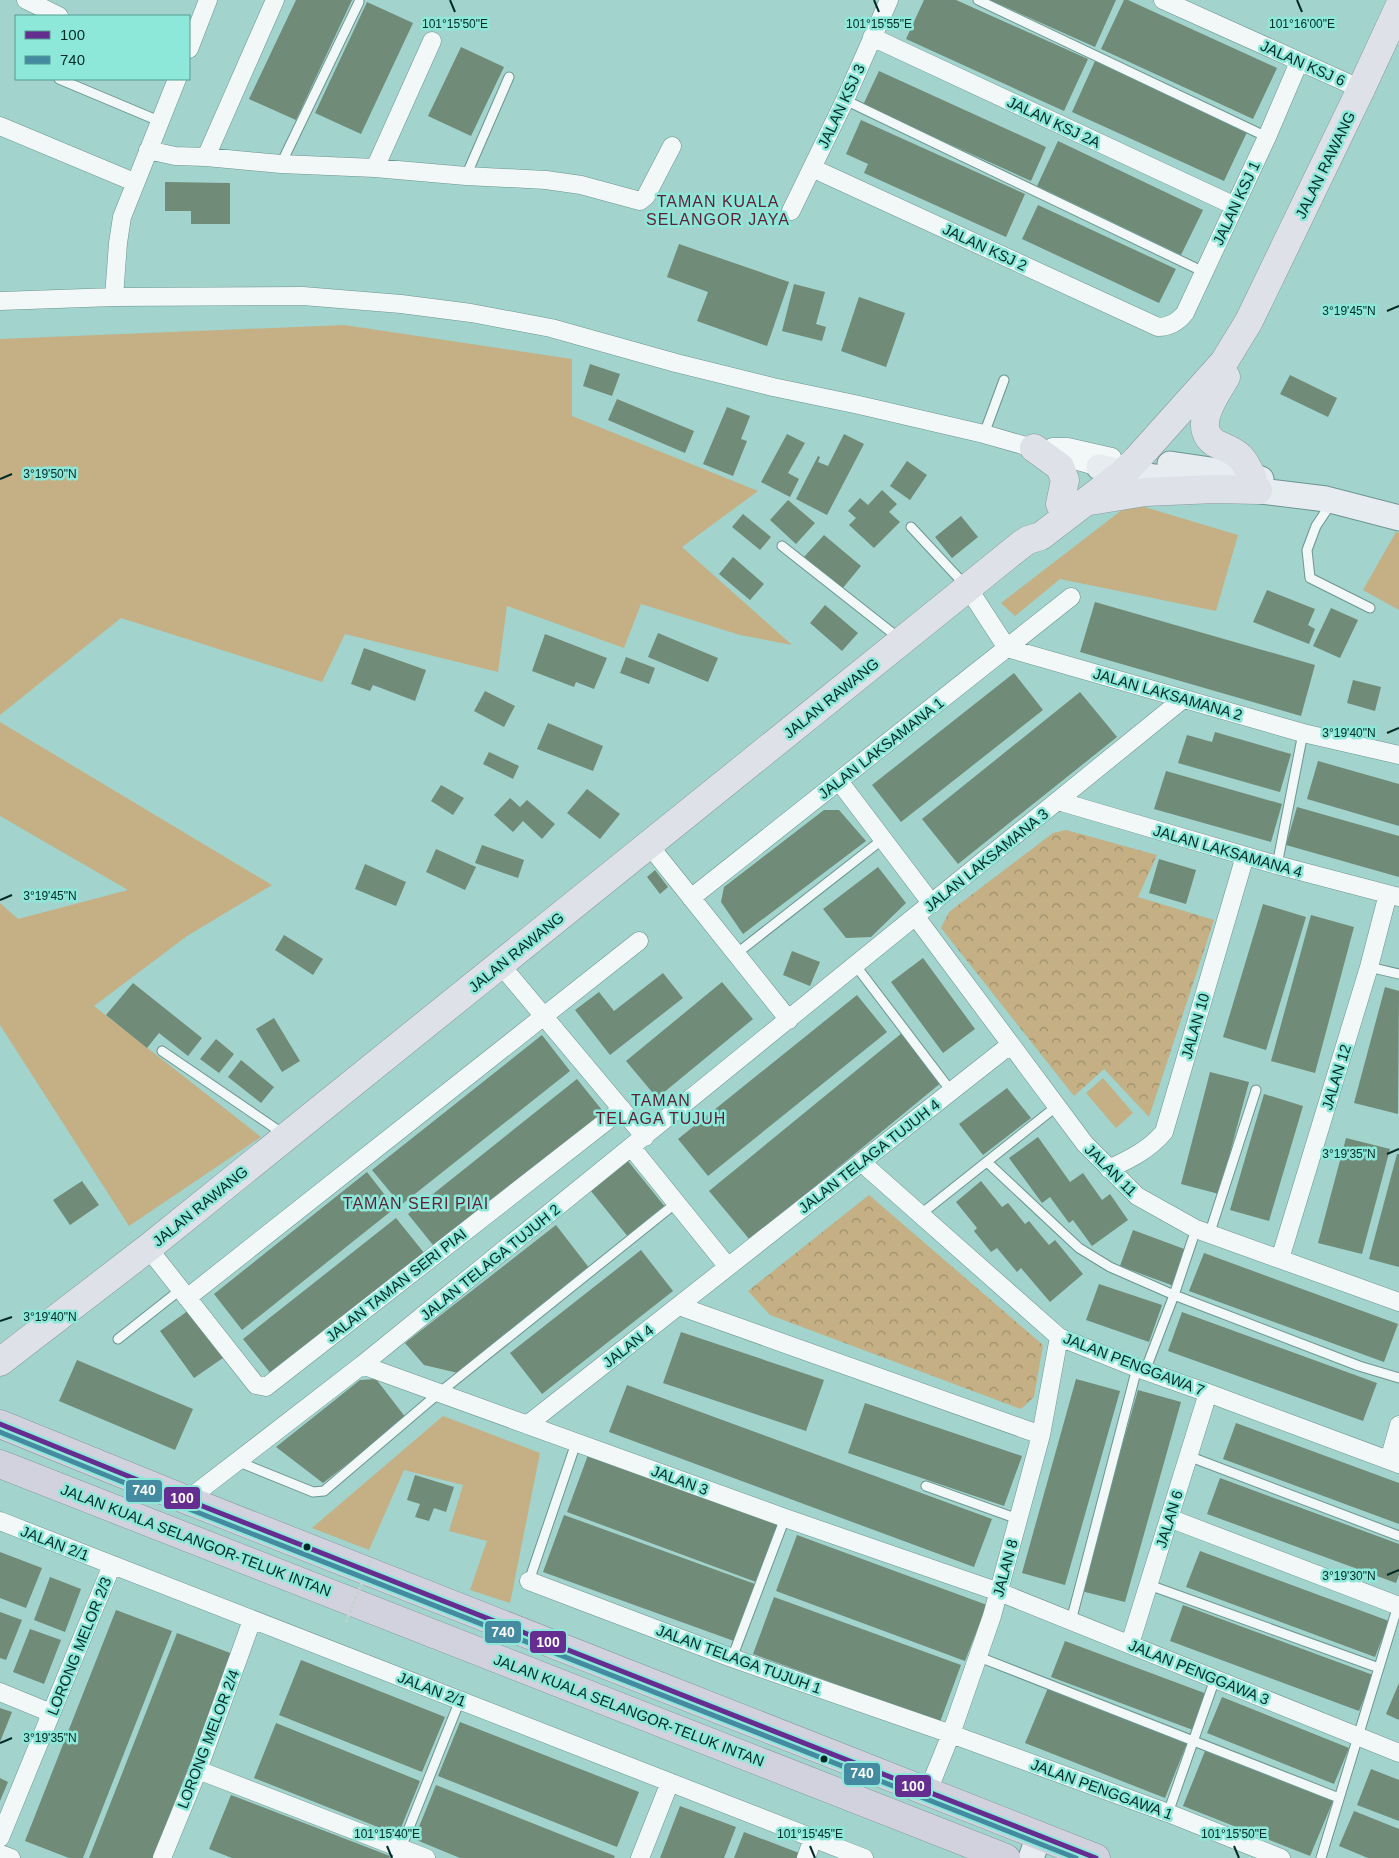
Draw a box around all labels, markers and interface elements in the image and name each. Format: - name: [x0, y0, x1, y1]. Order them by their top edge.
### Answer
- legend: [15, 15, 190, 80]
- text: 101°15'50"E: [422, 17, 488, 31]
- text: 101°15'55"E: [846, 17, 912, 31]
- text: 101°16'00"E: [1269, 17, 1335, 31]
- text: 100: [60, 26, 85, 43]
- street label: JALAN KSJ 6: [1258, 37, 1348, 89]
- text: 740: [60, 51, 85, 68]
- street label: JALAN KSJ 3: [814, 61, 868, 151]
- street label: JALAN KSJ 2A: [1005, 93, 1103, 151]
- street label: JALAN RAWANG: [1292, 109, 1358, 221]
- street label: JALAN KSJ 1: [1209, 158, 1263, 248]
- district label: TAMAN KUALA SELANGOR JAYA: [646, 193, 790, 228]
- street label: JALAN KSJ 2: [940, 220, 1030, 274]
- text: 3°19'45"N: [1322, 304, 1376, 318]
- text: 3°19'50"N: [23, 467, 77, 481]
- street label: JALAN RAWANG: [780, 655, 882, 741]
- street label: JALAN LAKSAMANA 2: [1092, 665, 1244, 723]
- street label: JALAN LAKSAMANA 1: [815, 694, 947, 802]
- text: 3°19'40"N: [1322, 726, 1376, 740]
- street label: JALAN LAKSAMANA 3: [921, 805, 1051, 915]
- street label: JALAN LAKSAMANA 4: [1152, 822, 1304, 880]
- text: 3°19'45"N: [23, 889, 77, 903]
- street label: JALAN RAWANG: [465, 909, 567, 995]
- street label: JALAN 10: [1178, 991, 1212, 1061]
- street label: JALAN 12: [1318, 1042, 1354, 1112]
- district label: TAMAN TELAGA TUJUH: [596, 1092, 726, 1127]
- street label: JALAN TELAGA TUJUH 4: [795, 1096, 943, 1216]
- street label: JALAN 11: [1082, 1141, 1140, 1199]
- text: 3°19'35"N: [1322, 1147, 1376, 1161]
- street label: JALAN RAWANG: [149, 1163, 251, 1249]
- district label: TAMAN SERI PIAI: [343, 1195, 489, 1212]
- street label: JALAN TELAGA TUJUH 2: [417, 1200, 563, 1324]
- street label: JALAN TAMAN SERI PIAI: [322, 1225, 470, 1345]
- text: 3°19'40"N: [23, 1310, 77, 1324]
- street label: JALAN 4: [599, 1321, 657, 1371]
- street label: JALAN PENGGAWA 7: [1061, 1329, 1207, 1399]
- street label: JALAN 3: [649, 1462, 711, 1498]
- line badge: 740: [125, 1479, 163, 1503]
- street label: JALAN KUALA SELANGOR-TELUK INTAN: [58, 1480, 334, 1600]
- text: 740: [132, 1482, 156, 1498]
- line badge: 100: [163, 1486, 201, 1510]
- street label: JALAN 6: [1152, 1488, 1186, 1550]
- text: 100: [170, 1490, 194, 1506]
- street label: JALAN 2/1: [18, 1522, 92, 1564]
- street label: JALAN 8: [989, 1537, 1021, 1599]
- unlabelled marker: [302, 1542, 312, 1552]
- text: 3°19'30"N: [1322, 1569, 1376, 1583]
- street label: LORONG MELOR 2/3: [43, 1574, 115, 1718]
- line badge: 740: [484, 1620, 522, 1644]
- street label: JALAN TELAGA TUJUH 1: [654, 1621, 824, 1697]
- text: 740: [491, 1624, 515, 1640]
- line badge: 100: [529, 1630, 567, 1654]
- text: 100: [536, 1634, 560, 1650]
- street label: JALAN PENGGAWA 3: [1126, 1636, 1272, 1708]
- street label: JALAN KUALA SELANGOR-TELUK INTAN: [491, 1650, 767, 1770]
- street label: LORONG MELOR 2/4: [174, 1667, 242, 1811]
- street label: JALAN 2/1: [395, 1668, 469, 1710]
- text: 3°19'35"N: [23, 1731, 77, 1745]
- unlabelled marker: [819, 1754, 829, 1764]
- street label: JALAN PENGGAWA 1: [1029, 1755, 1175, 1823]
- line badge: 740: [843, 1762, 881, 1786]
- text: 740: [850, 1765, 874, 1781]
- line badge: 100: [894, 1774, 932, 1798]
- text: 100: [901, 1778, 925, 1794]
- text: 101°15'40"E: [354, 1827, 420, 1841]
- text: 101°15'45"E: [777, 1827, 843, 1841]
- text: 101°15'50"E: [1201, 1827, 1267, 1841]

